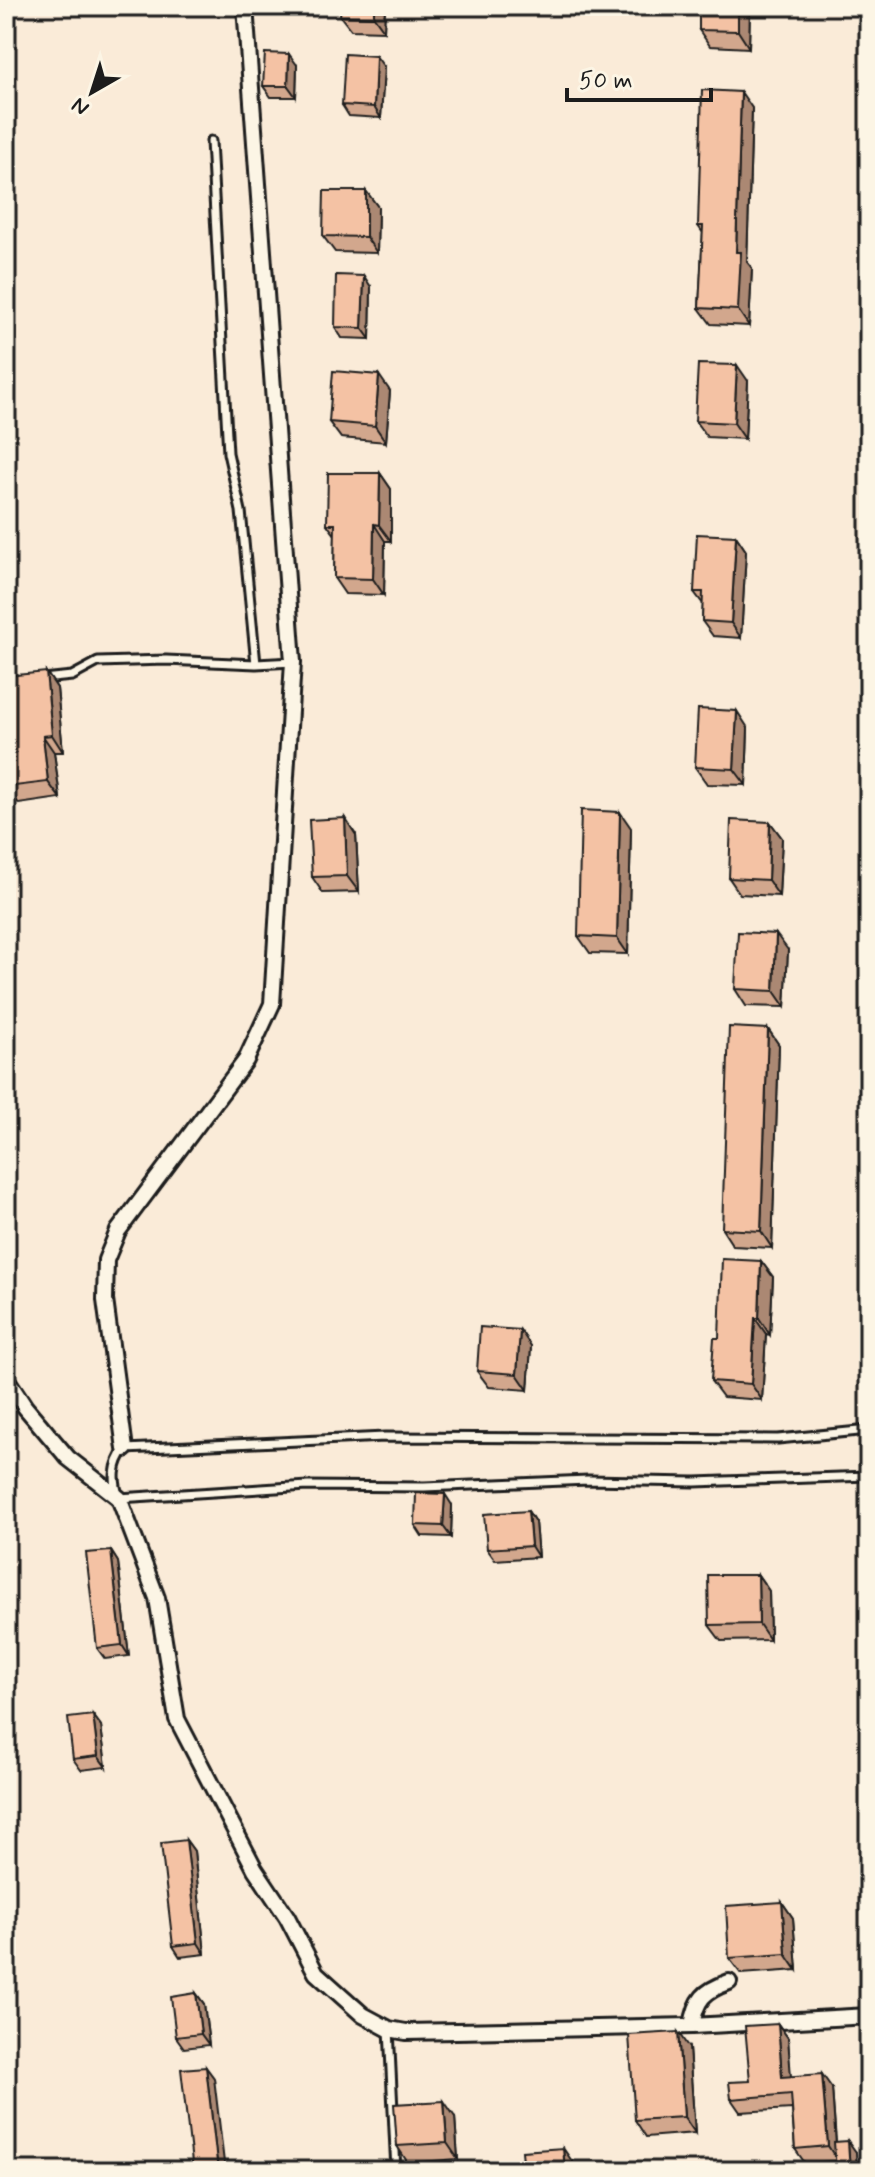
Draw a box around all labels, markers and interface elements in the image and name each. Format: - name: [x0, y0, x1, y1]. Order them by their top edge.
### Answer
- north arrow: [52, 52, 132, 132]
- scale bar: [567, 52, 711, 102]
- text: 50 m: [579, 66, 633, 97]
- text: N: [66, 90, 95, 121]

